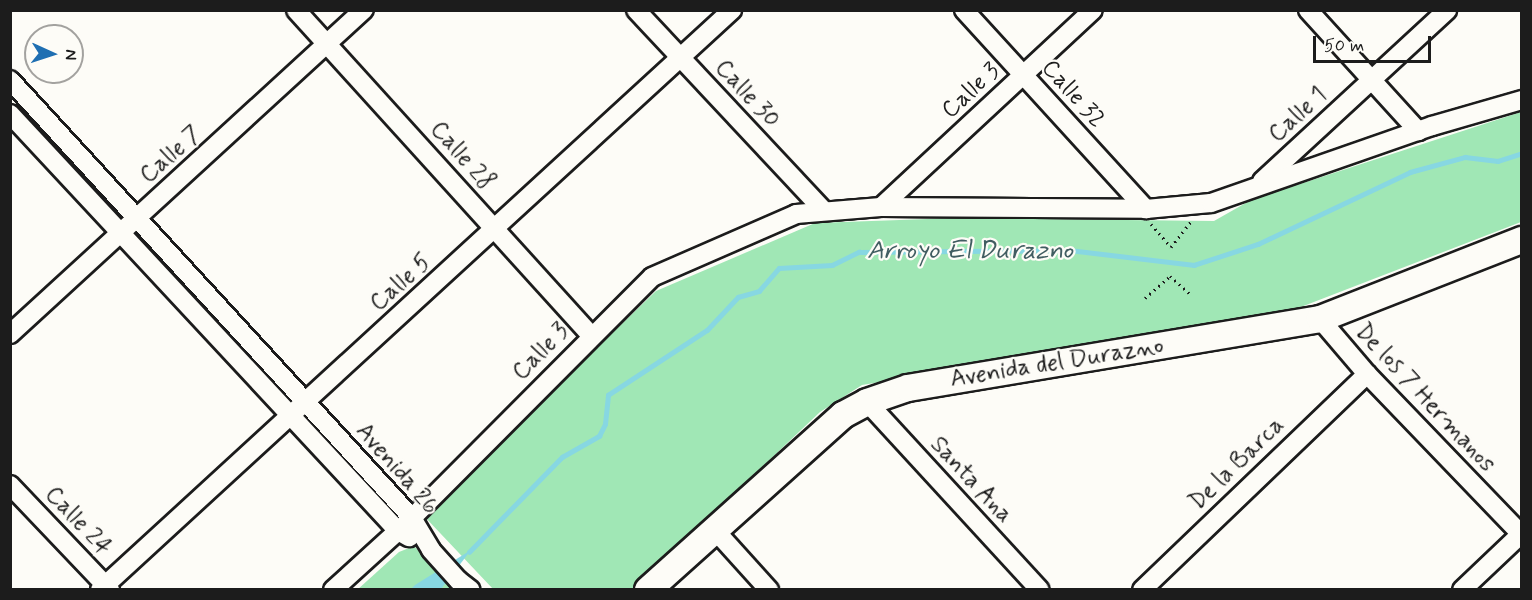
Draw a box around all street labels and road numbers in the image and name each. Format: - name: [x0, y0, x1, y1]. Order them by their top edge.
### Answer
- street label: Calle 30: [708, 54, 786, 134]
- street label: Calle 32: [1035, 54, 1111, 134]
- street label: Calle 3: [936, 57, 1006, 125]
- street label: Calle 1: [1263, 81, 1333, 149]
- street label: Calle 28: [424, 116, 500, 196]
- street label: Calle 7: [134, 120, 208, 190]
- street label: Calle 5: [364, 248, 438, 318]
- street label: Calle 3: [507, 317, 575, 387]
- street label: De los 7 Hermanos: [1348, 317, 1502, 479]
- street label: Avenida del Durazno: [954, 333, 1160, 393]
- street label: De la Barca: [1185, 413, 1289, 515]
- street label: Avenida 26: [349, 417, 445, 521]
- street label: Santa Ana: [924, 431, 1018, 529]
- street label: Calle 24: [38, 481, 118, 561]

